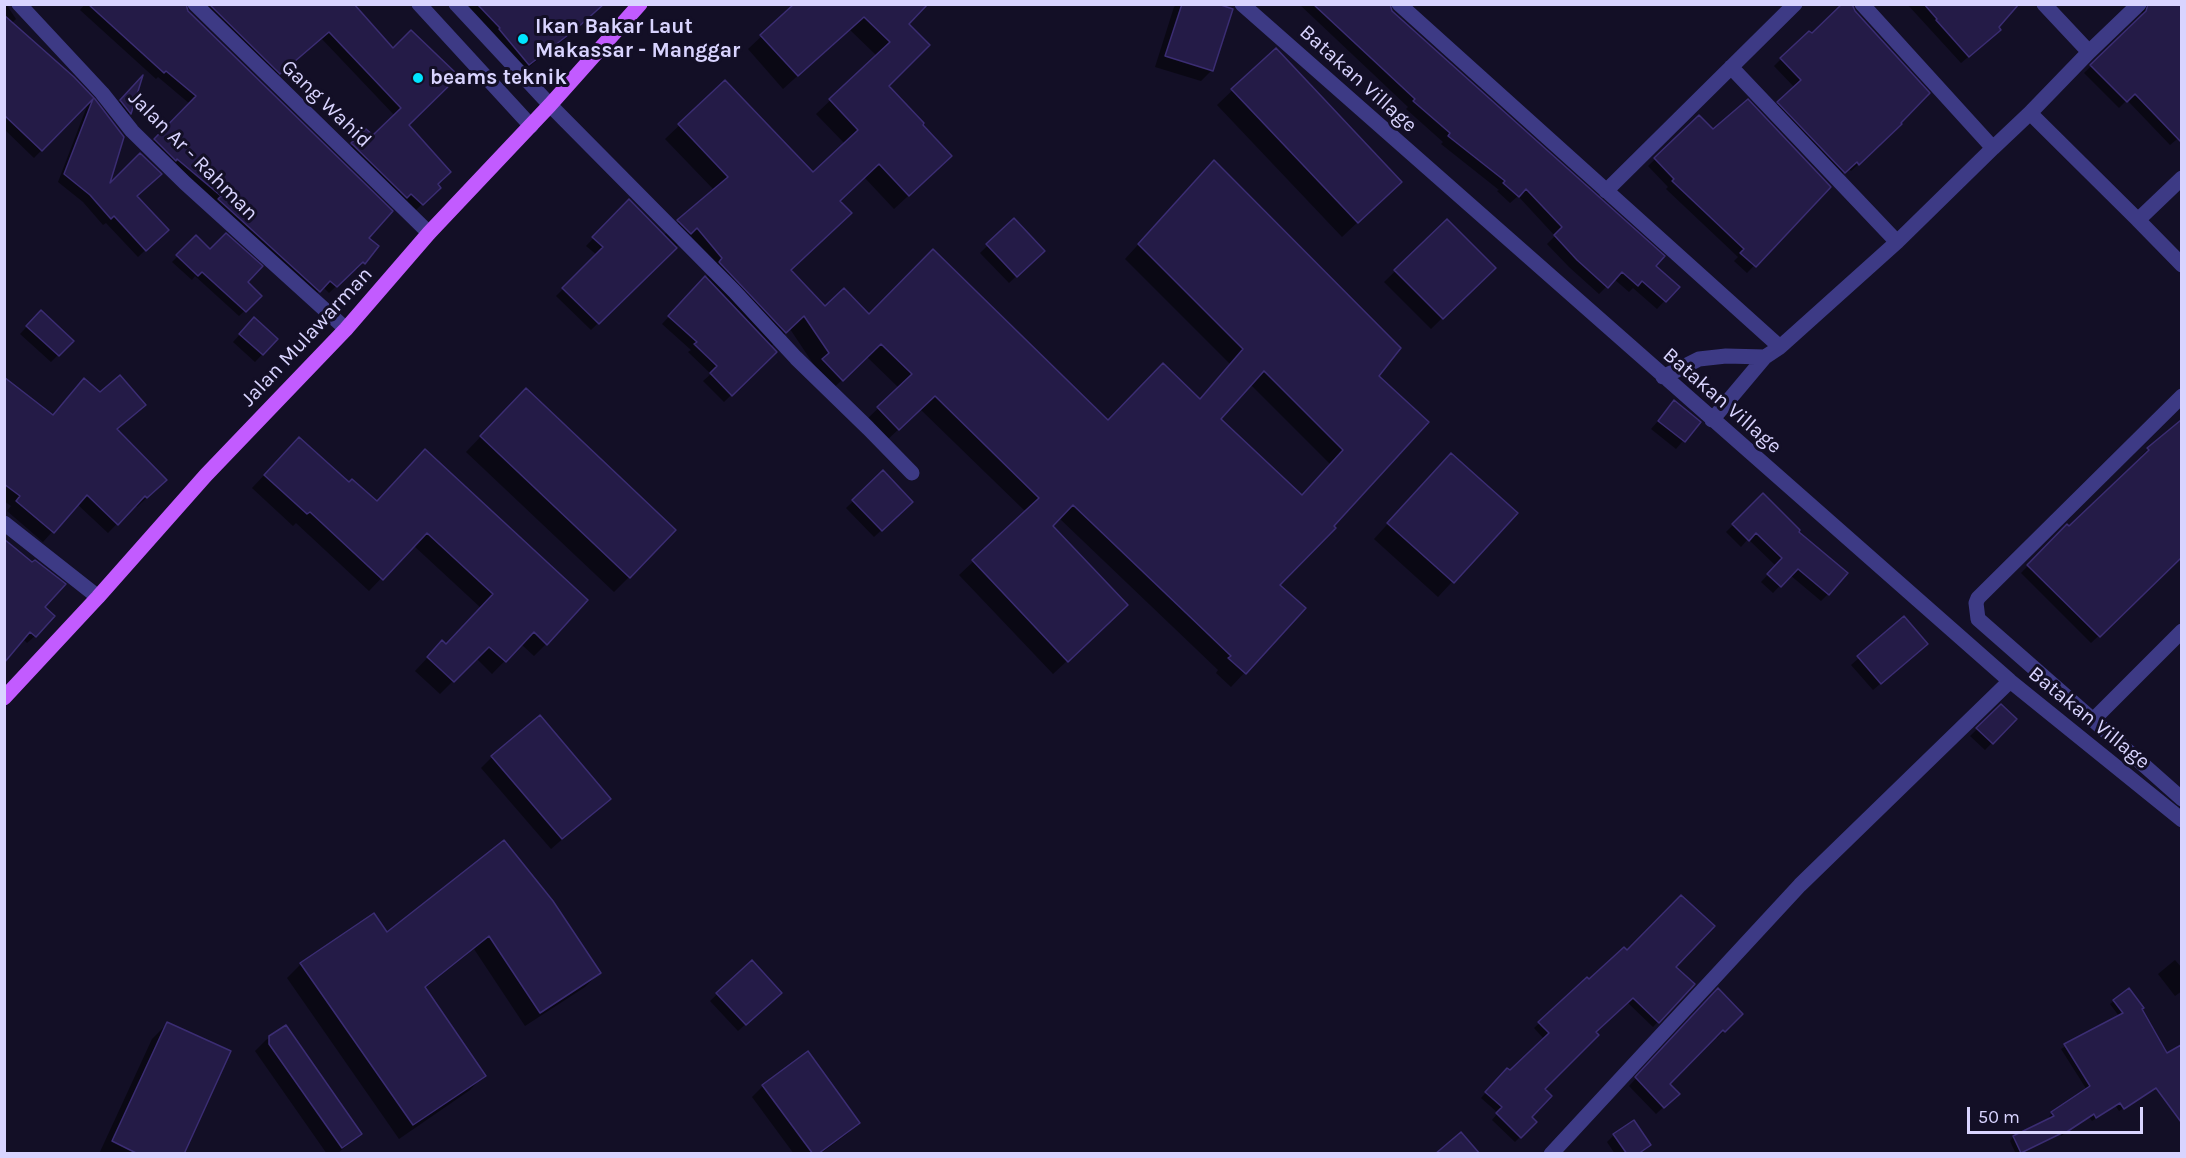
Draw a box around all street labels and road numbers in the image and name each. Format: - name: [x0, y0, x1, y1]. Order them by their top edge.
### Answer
- street label: Batakan Village: [1294, 20, 1422, 138]
- street label: Gang Wahid: [276, 55, 376, 153]
- street label: Jalan Ar - Rahman: [123, 86, 263, 226]
- street label: Jalan Mulawarman: [236, 262, 378, 412]
- street label: Batakan Village: [1657, 343, 1787, 459]
- street label: Batakan Village: [2023, 661, 2155, 775]

